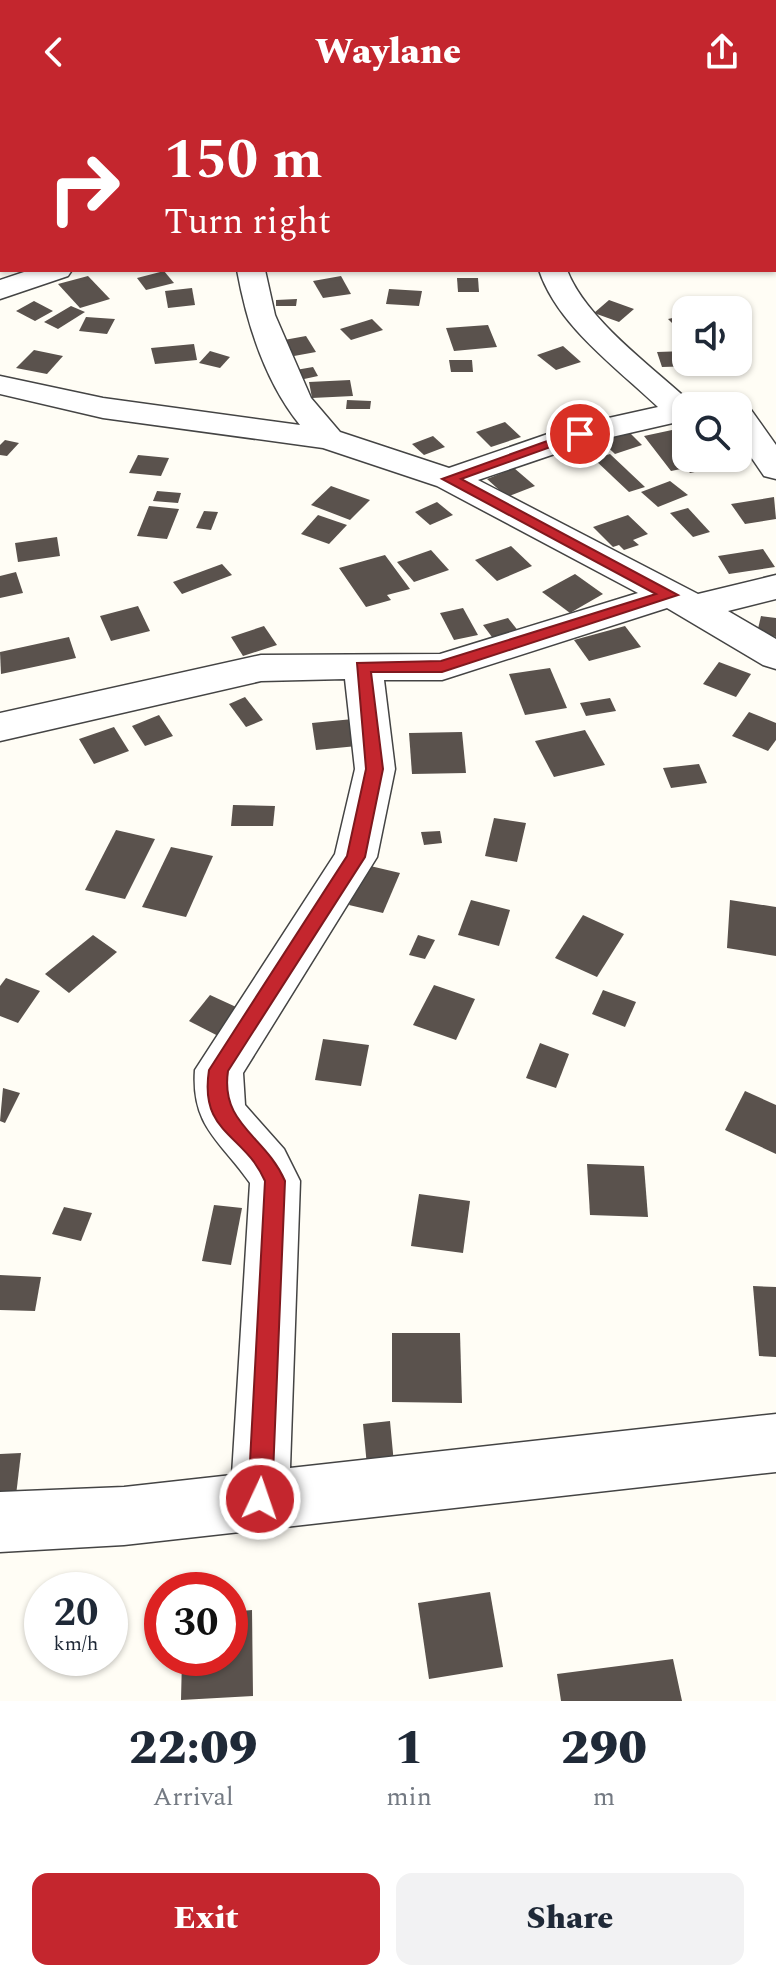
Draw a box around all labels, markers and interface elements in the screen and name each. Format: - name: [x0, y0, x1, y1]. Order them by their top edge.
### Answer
- text: Waylane: [315, 25, 461, 80]
- icon: back: [32, 30, 76, 74]
- icon: share: [700, 30, 744, 74]
- text: 150 m: [164, 118, 323, 203]
- icon: right: [32, 136, 136, 240]
- text: Turn right: [164, 195, 331, 250]
- map controls: [672, 296, 752, 472]
- button: sound: [672, 296, 752, 376]
- button: search: [672, 392, 752, 472]
- pin: [546, 400, 614, 468]
- icon: arrive: [558, 412, 602, 456]
- position arrow: [218, 1457, 302, 1541]
- speed limit sign: 30: [144, 1572, 248, 1676]
- text: 20: [54, 1583, 98, 1644]
- text: km/h: [54, 1629, 99, 1659]
- text: 22:09: [129, 1712, 258, 1785]
- text: 1: [395, 1712, 424, 1785]
- text: 290: [561, 1712, 647, 1785]
- text: Arrival: [153, 1777, 234, 1817]
- text: min: [386, 1777, 432, 1817]
- text: m: [593, 1777, 615, 1817]
- button: Exit: [32, 1873, 380, 1965]
- button: Share: [396, 1873, 744, 1965]

